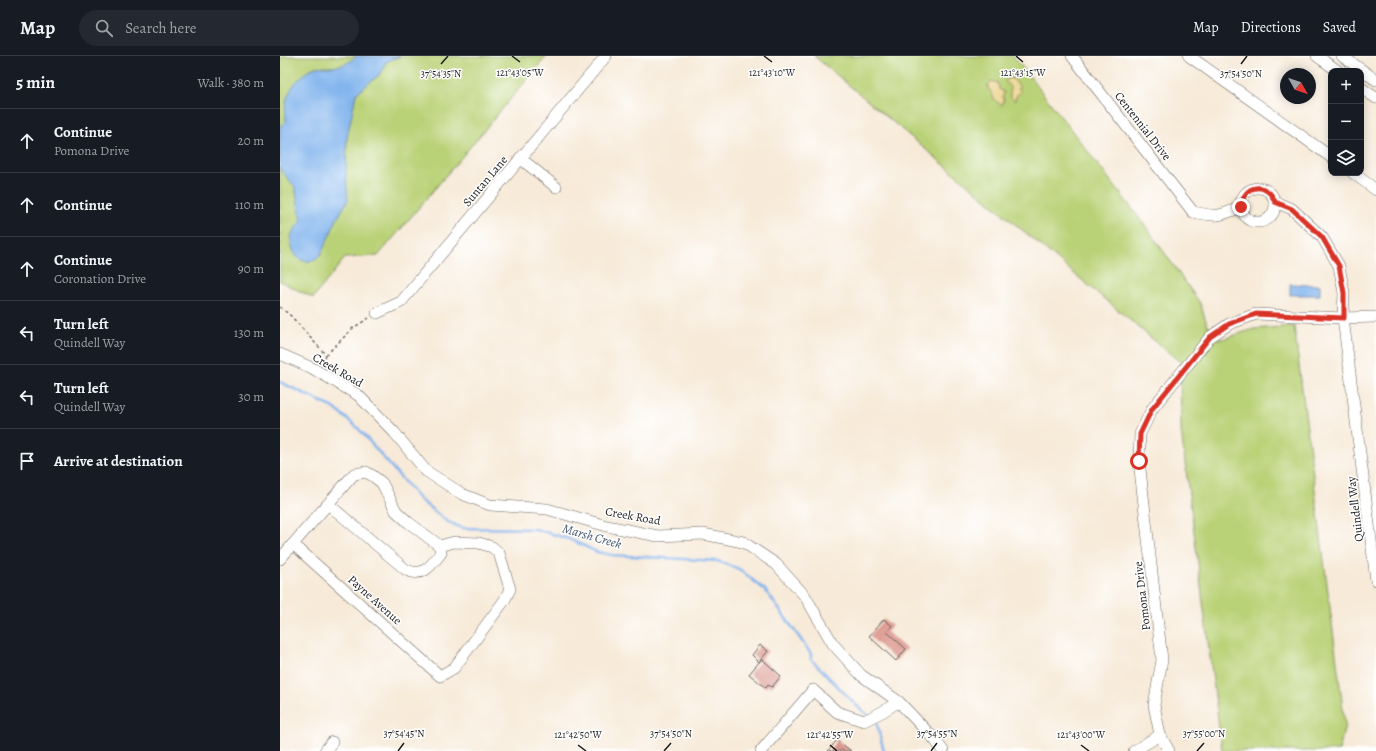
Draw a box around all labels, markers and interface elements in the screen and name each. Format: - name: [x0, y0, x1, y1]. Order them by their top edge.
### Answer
- search box: [79, 10, 359, 46]
- text: Map: [20, 15, 55, 41]
- icon: search: [93, 17, 115, 39]
- text: Search here: [125, 18, 197, 38]
- text: Map: [1193, 18, 1219, 37]
- text: Directions: [1241, 18, 1301, 37]
- text: Saved: [1323, 18, 1356, 37]
- text: 121°43'05"W: [497, 66, 544, 79]
- text: 121°43'10"W: [749, 66, 796, 79]
- text: 121°43'15"W: [1000, 66, 1046, 79]
- text: 37°54'35"N: [421, 67, 461, 80]
- text: 37°54'50"N: [1220, 67, 1262, 80]
- north arrow: [1280, 68, 1316, 104]
- map controls: [1328, 68, 1364, 176]
- button: +: [1328, 68, 1364, 104]
- text: 5 min: [16, 71, 55, 94]
- text: Walk · 380 m: [197, 74, 264, 91]
- street label: Centennial Drive: [1111, 88, 1175, 164]
- button: −: [1328, 104, 1364, 140]
- text: Continue: [54, 122, 112, 142]
- icon: ahead: [16, 130, 38, 152]
- text: 20 m: [238, 132, 264, 149]
- button: layers: [1328, 140, 1364, 176]
- text: Pomona Drive: [54, 142, 129, 159]
- street label: Suntan Lane: [459, 152, 511, 210]
- icon: ahead: [16, 194, 38, 216]
- text: Continue: [54, 195, 112, 215]
- text: 110 m: [235, 196, 264, 213]
- route end: [1232, 198, 1250, 216]
- text: Continue: [54, 250, 112, 270]
- icon: ahead: [16, 258, 38, 280]
- text: 90 m: [238, 260, 264, 277]
- text: Coronation Drive: [54, 270, 146, 287]
- text: Turn left: [54, 314, 109, 334]
- icon: left: [16, 322, 38, 344]
- text: 130 m: [234, 324, 264, 341]
- text: Quindell Way: [54, 334, 125, 351]
- street label: Creek Road: [310, 349, 367, 391]
- text: Turn left: [54, 378, 109, 398]
- icon: left: [16, 386, 38, 408]
- text: 30 m: [238, 388, 264, 405]
- text: Quindell Way: [54, 398, 125, 415]
- icon: arrive: [16, 450, 38, 472]
- text: Arrive at destination: [54, 451, 183, 471]
- route start: [1130, 452, 1148, 470]
- street label: Quindell Way: [1343, 475, 1367, 543]
- street label: Creek Road: [604, 503, 662, 529]
- water label: Marsh Creek: [560, 519, 624, 553]
- street label: Pomona Drive: [1130, 561, 1154, 631]
- street label: Payne Avenue: [345, 572, 405, 628]
- text: 37°54'45"N: [384, 727, 424, 740]
- text: 37°54'50"N: [650, 727, 692, 740]
- text: 37°54'55"N: [917, 727, 957, 740]
- text: 37°55'00"N: [1183, 727, 1225, 740]
- text: 121°42'50"W: [554, 728, 602, 741]
- text: 121°42'55"W: [807, 728, 854, 741]
- text: 121°43'00"W: [1057, 728, 1106, 741]

